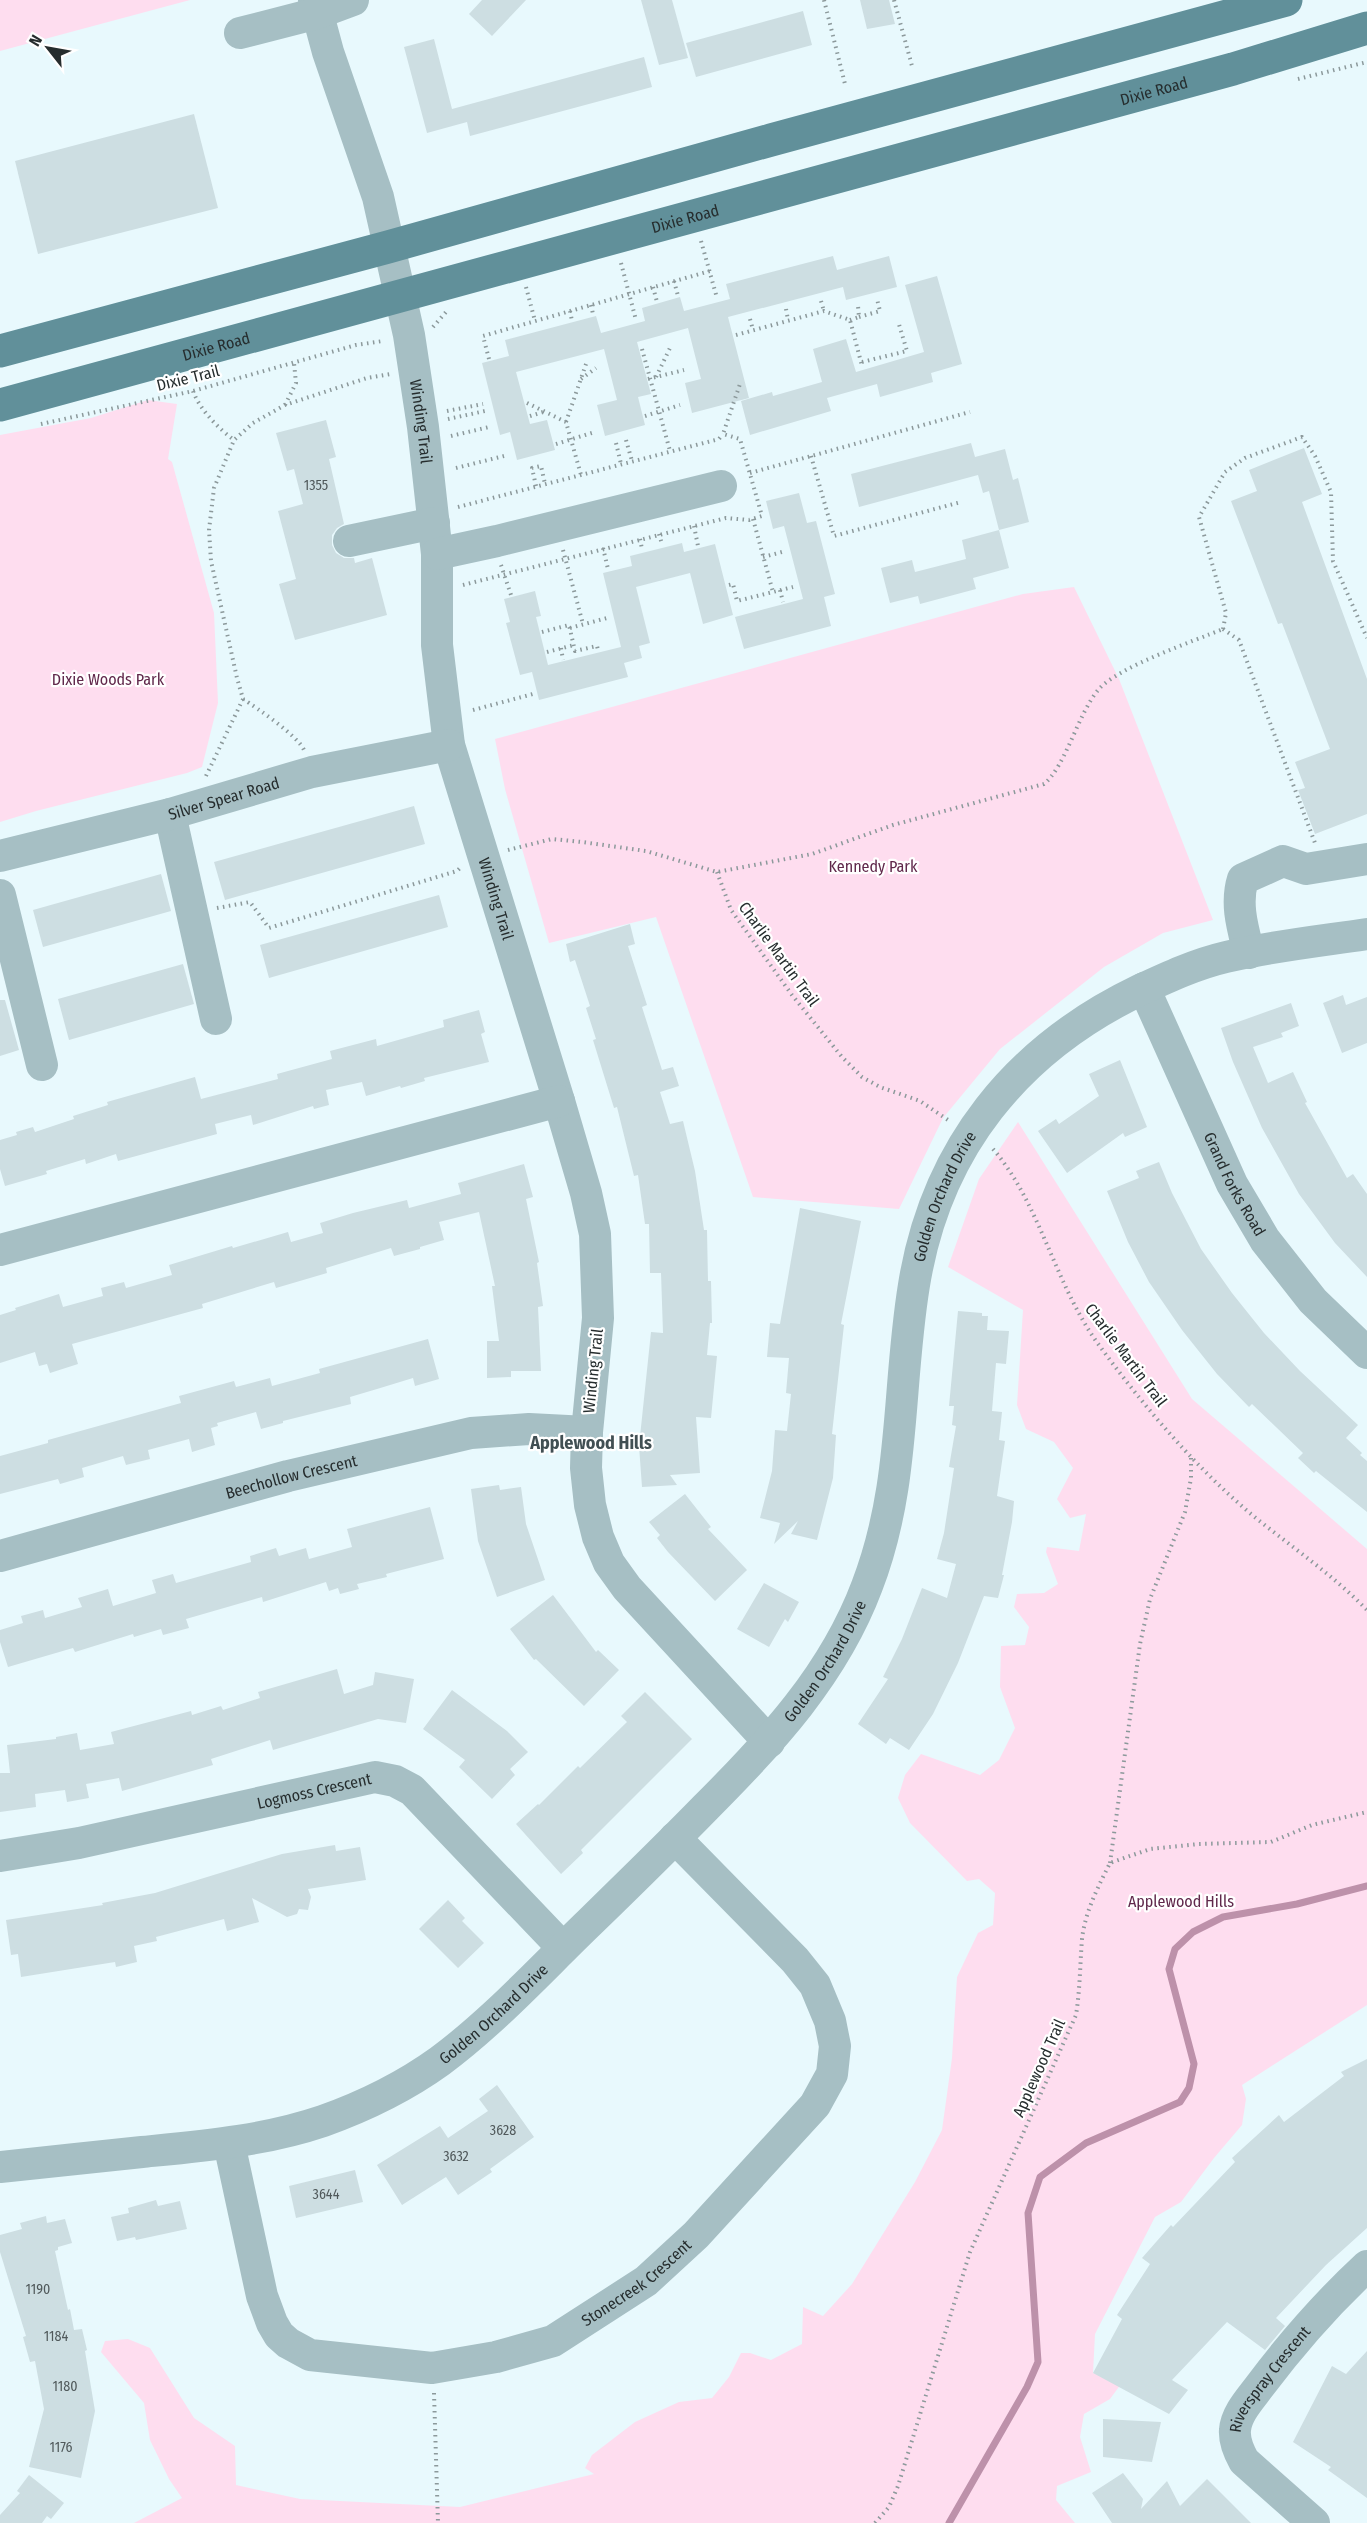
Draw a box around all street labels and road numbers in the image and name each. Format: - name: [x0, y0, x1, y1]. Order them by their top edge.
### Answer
- street label: Dixie Road: [1118, 72, 1190, 109]
- street label: Dixie Road: [649, 200, 721, 237]
- street label: Dixie Road: [180, 328, 252, 364]
- street label: Dixie Trail: [155, 361, 221, 395]
- street label: Winding Trail: [406, 378, 436, 465]
- street label: Silver Spear Road: [166, 773, 281, 824]
- street label: Winding Trail: [475, 855, 518, 942]
- street label: Charlie Martin Trail: [735, 898, 823, 1010]
- street label: Golden Orchard Drive: [909, 1127, 980, 1264]
- street label: Grand Forks Road: [1200, 1129, 1270, 1239]
- street label: Charlie Martin Trail: [1081, 1300, 1171, 1410]
- street label: Winding Trail: [579, 1328, 607, 1414]
- street label: Beechollow Crescent: [223, 1450, 360, 1502]
- street label: Golden Orchard Drive: [780, 1597, 870, 1726]
- street label: Logmoss Crescent: [255, 1768, 374, 1813]
- street label: Golden Orchard Drive: [435, 1960, 552, 2068]
- street label: Applewood Trail: [1009, 2016, 1069, 2120]
- street label: Stonecreek Crescent: [578, 2235, 695, 2330]
- street label: Riverspray Crescent: [1225, 2321, 1314, 2433]

